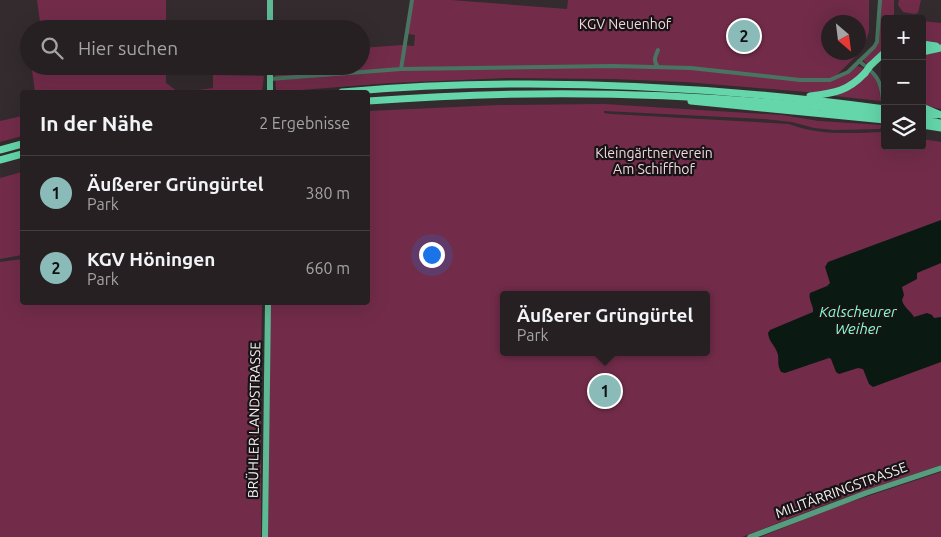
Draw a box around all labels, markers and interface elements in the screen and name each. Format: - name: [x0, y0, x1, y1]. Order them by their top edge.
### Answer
- north arrow: [821, 15, 866, 60]
- map controls: [881, 15, 926, 150]
- button: +: [881, 15, 926, 60]
- park label: KGV Neuenhof: [579, 16, 672, 32]
- pin: 2: [728, 17, 760, 55]
- search box: [20, 20, 370, 75]
- icon: search: [38, 34, 66, 62]
- text: Hier suchen: [78, 37, 178, 59]
- button: −: [881, 60, 926, 105]
- button: layers: [881, 105, 926, 150]
- text: In der Nähe: [40, 111, 153, 135]
- text: 2 Ergebnisse: [259, 114, 350, 132]
- park label: Kleingärtnerverein Am Schiffhof: [595, 145, 713, 177]
- text: Äußerer Grüngürtel: [87, 173, 264, 195]
- text: 1: [51, 184, 61, 202]
- text: 380 m: [305, 184, 350, 202]
- text: Park: [87, 195, 119, 213]
- your location: [419, 242, 445, 268]
- text: KGV Höningen: [87, 248, 215, 270]
- text: 2: [51, 259, 61, 277]
- text: 660 m: [305, 259, 350, 277]
- text: Park: [87, 270, 119, 288]
- popup: [500, 291, 710, 356]
- water label: Kalscheurer Weiher: [819, 303, 898, 337]
- text: Äußerer Grüngürtel: [517, 304, 693, 326]
- text: Park: [517, 326, 549, 344]
- street label: BRÜHLER LANDSTRASSE: [244, 341, 263, 498]
- pin: 1: [589, 372, 621, 410]
- street label: MILITÄRRINGSTRASSE: [773, 459, 909, 521]

